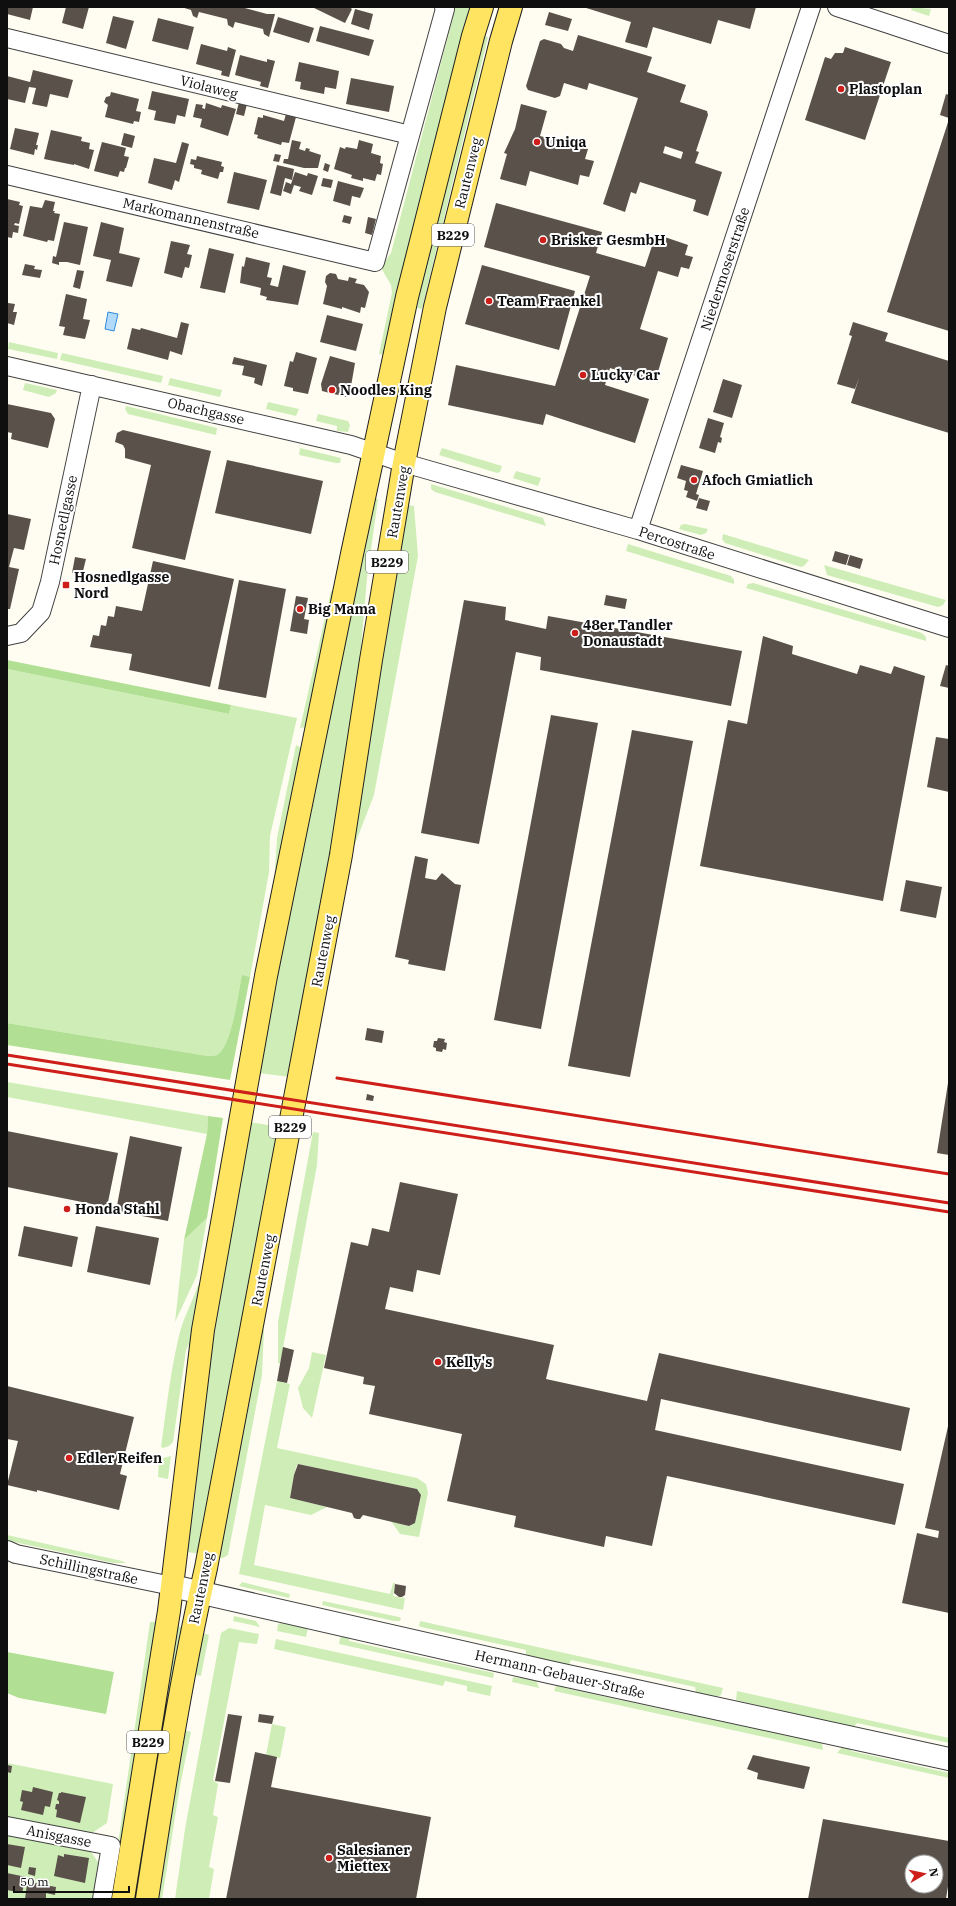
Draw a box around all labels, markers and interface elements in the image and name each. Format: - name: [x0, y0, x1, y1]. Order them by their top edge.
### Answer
- street label: Violaweg: [178, 71, 240, 103]
- place label: Plastoplan: [849, 80, 922, 98]
- marker: Plastoplan: [836, 84, 846, 94]
- place label: Uniqa: [545, 133, 586, 151]
- street label: Rautenweg: [450, 135, 486, 211]
- marker: Uniqa: [532, 137, 542, 147]
- street label: Markomannenstraße: [121, 194, 261, 242]
- street label: Niedermoserstraße: [697, 205, 753, 333]
- road number: B229: [432, 224, 474, 246]
- place label: Brisker GesmbH: [551, 231, 666, 249]
- marker: Brisker GesmbH: [538, 235, 548, 245]
- place label: Team Fraenkel: [497, 292, 601, 310]
- marker: Team Fraenkel: [484, 296, 494, 306]
- place label: Lucky Car: [591, 366, 660, 384]
- marker: Lucky Car: [578, 370, 588, 380]
- place label: Noodles King: [340, 381, 433, 399]
- marker: Noodles King: [327, 385, 337, 395]
- street label: Obachgasse: [166, 393, 246, 429]
- street label: Rautenweg: [383, 464, 413, 539]
- place label: Afoch Gmiatlich: [702, 471, 813, 489]
- street label: Hosnedlgasse: [45, 473, 81, 567]
- marker: Afoch Gmiatlich: [689, 475, 699, 485]
- street label: Percostraße: [637, 522, 717, 564]
- road number: B229: [366, 551, 408, 573]
- place label: Hosnedlgasse Nord: [74, 568, 169, 602]
- marker: Hosnedlgasse Nord: [61, 580, 71, 590]
- place label: Big Mama: [308, 600, 376, 618]
- marker: Big Mama: [295, 604, 305, 614]
- place label: 48er Tandler Donaustadt: [583, 616, 673, 650]
- marker: 48er Tandler Donaustadt: [570, 628, 580, 638]
- street label: Rautenweg: [307, 913, 339, 988]
- road number: B229: [269, 1116, 311, 1138]
- place label: Honda Stahl: [75, 1200, 160, 1218]
- marker: Honda Stahl: [62, 1204, 72, 1214]
- street label: Rautenweg: [247, 1232, 279, 1307]
- place label: Kelly's: [446, 1353, 492, 1371]
- marker: Kelly's: [433, 1357, 443, 1367]
- place label: Edler Reifen: [77, 1449, 162, 1467]
- marker: Edler Reifen: [64, 1453, 74, 1463]
- street label: Schillingstraße: [38, 1550, 140, 1588]
- street label: Rautenweg: [185, 1550, 217, 1625]
- street label: Hermann-Gebauer-Straße: [473, 1646, 647, 1702]
- road number: B229: [127, 1731, 169, 1753]
- street label: Anisgasse: [25, 1821, 93, 1851]
- place label: Salesianer Miettex: [337, 1841, 410, 1875]
- marker: Salesianer Miettex: [324, 1853, 334, 1863]
- north arrow: [904, 1854, 944, 1894]
- text: N: [926, 1867, 942, 1878]
- scale bar: [14, 1868, 129, 1894]
- text: 50 m: [20, 1874, 49, 1889]

